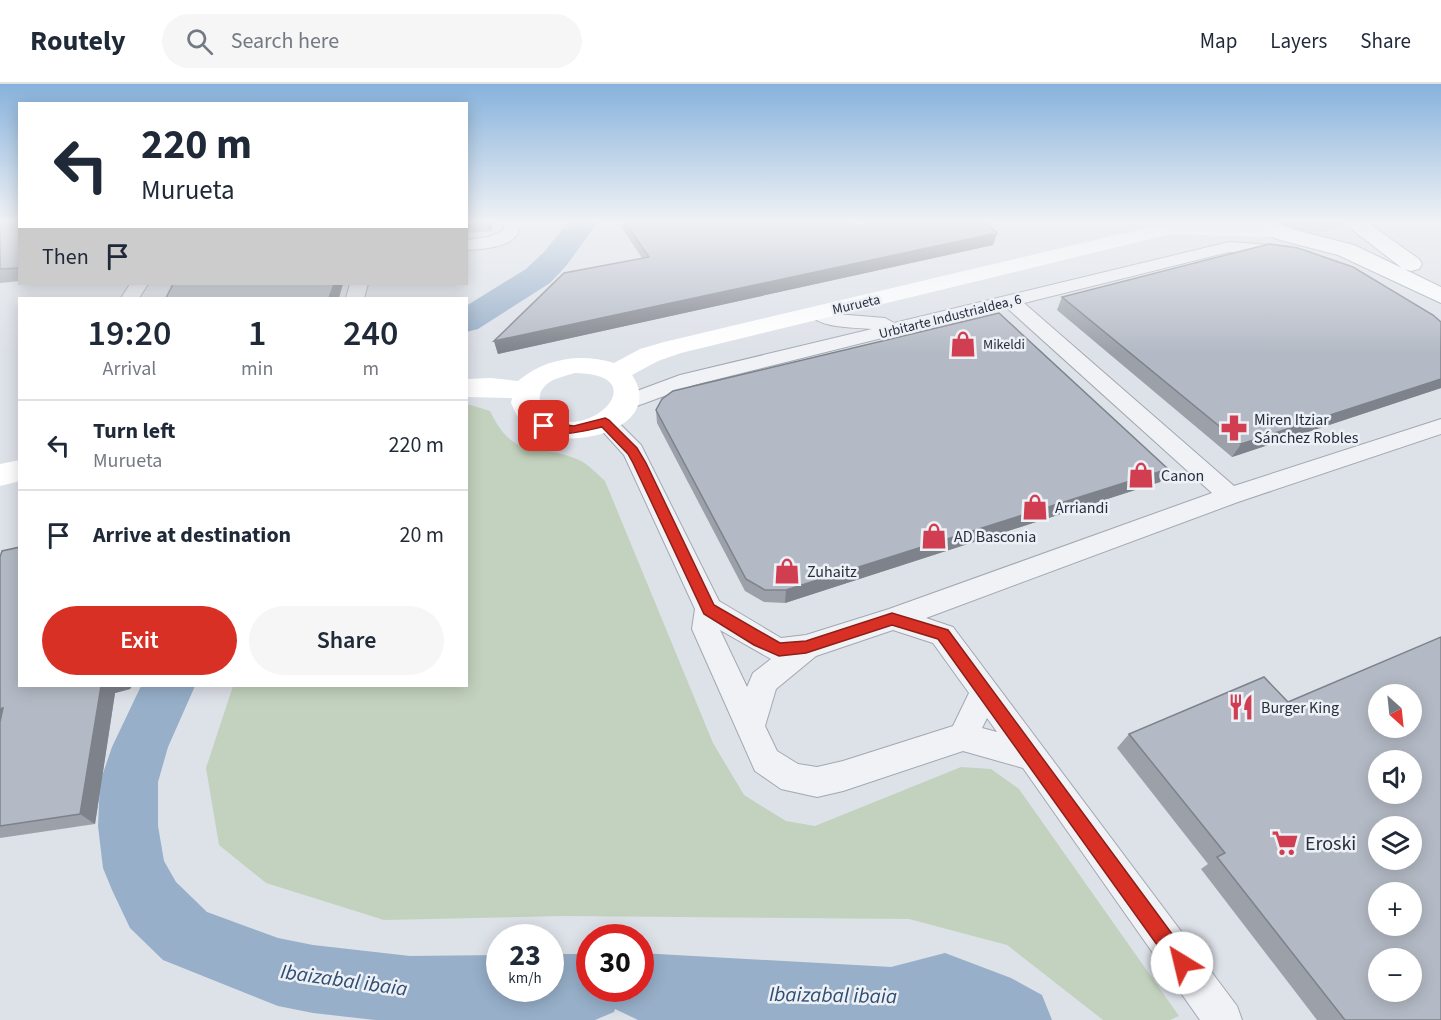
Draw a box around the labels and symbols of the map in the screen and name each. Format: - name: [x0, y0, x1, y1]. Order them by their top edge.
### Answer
- street label: Murueta: [830, 290, 882, 320]
- street label: Urbitarte Industrialdea, 6: [877, 290, 1024, 344]
- shop icon: Mikeldi: [948, 329, 978, 359]
- place label: Mikeldi: [983, 335, 1025, 355]
- pin: [518, 400, 569, 451]
- place label: Miren Itziar Sánchez Robles: [1254, 409, 1359, 449]
- pharmacy icon: Miren Itziar Sánchez Robles: [1219, 413, 1249, 443]
- shop icon: Canon: [1126, 460, 1156, 490]
- place label: Canon: [1161, 465, 1204, 487]
- shop icon: Arriandi: [1020, 492, 1050, 522]
- place label: Arriandi: [1055, 497, 1108, 519]
- shop icon: AD Basconia: [919, 521, 949, 551]
- place label: AD Basconia: [954, 526, 1036, 548]
- shop icon: Zuhaitz: [772, 556, 802, 586]
- place label: Zuhaitz: [807, 561, 857, 583]
- north arrow: [1368, 684, 1422, 738]
- restaurant icon: Burger King: [1226, 692, 1256, 722]
- place label: Burger King: [1261, 697, 1339, 719]
- supermarket icon: Eroski: [1270, 828, 1300, 858]
- place label: Eroski: [1305, 830, 1356, 858]
- speed limit sign: 30: [576, 924, 654, 1002]
- position arrow: [1150, 931, 1214, 995]
- water label: Ibaizabal ibaia: [279, 956, 409, 1004]
- water label: Ibaizabal ibaia: [769, 979, 897, 1011]

